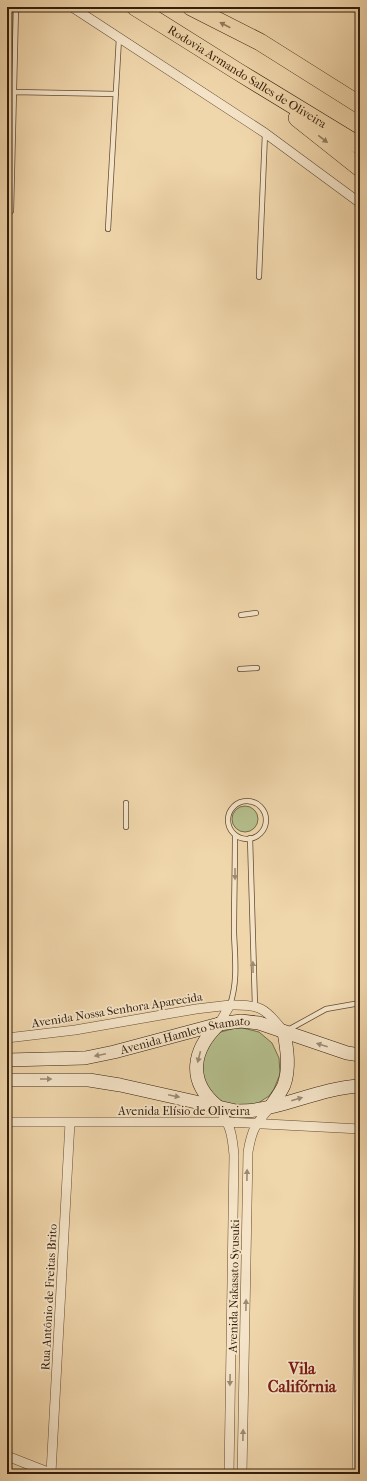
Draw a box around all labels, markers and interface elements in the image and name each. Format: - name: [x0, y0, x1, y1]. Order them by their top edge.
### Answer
- one-way arrow: [220, 21, 231, 28]
- street label: Rodovia Armando Salles de Oliveira: [165, 22, 329, 131]
- one-way arrow: [317, 134, 328, 143]
- one-way arrow: [232, 868, 238, 881]
- one-way arrow: [250, 960, 256, 973]
- street label: Avenida Nossa Senhora Aparecida: [30, 989, 204, 1031]
- street label: Avenida Hamleto Stamato: [118, 1014, 251, 1057]
- one-way arrow: [316, 1042, 328, 1048]
- one-way arrow: [196, 1051, 202, 1063]
- one-way arrow: [94, 1052, 106, 1058]
- one-way arrow: [40, 1076, 53, 1082]
- one-way arrow: [168, 1094, 181, 1100]
- one-way arrow: [291, 1096, 303, 1102]
- street label: Avenida Elísio de Oliveira: [117, 1104, 251, 1118]
- one-way arrow: [244, 1168, 250, 1181]
- street label: Avenida Nakasato Syusuki: [226, 1219, 242, 1354]
- street label: Rua Antônio de Freitas Brito: [38, 1223, 60, 1371]
- one-way arrow: [242, 1299, 249, 1311]
- district label: Vila Califórnia: [268, 1359, 337, 1396]
- one-way arrow: [227, 1374, 233, 1387]
- one-way arrow: [239, 1429, 246, 1441]

